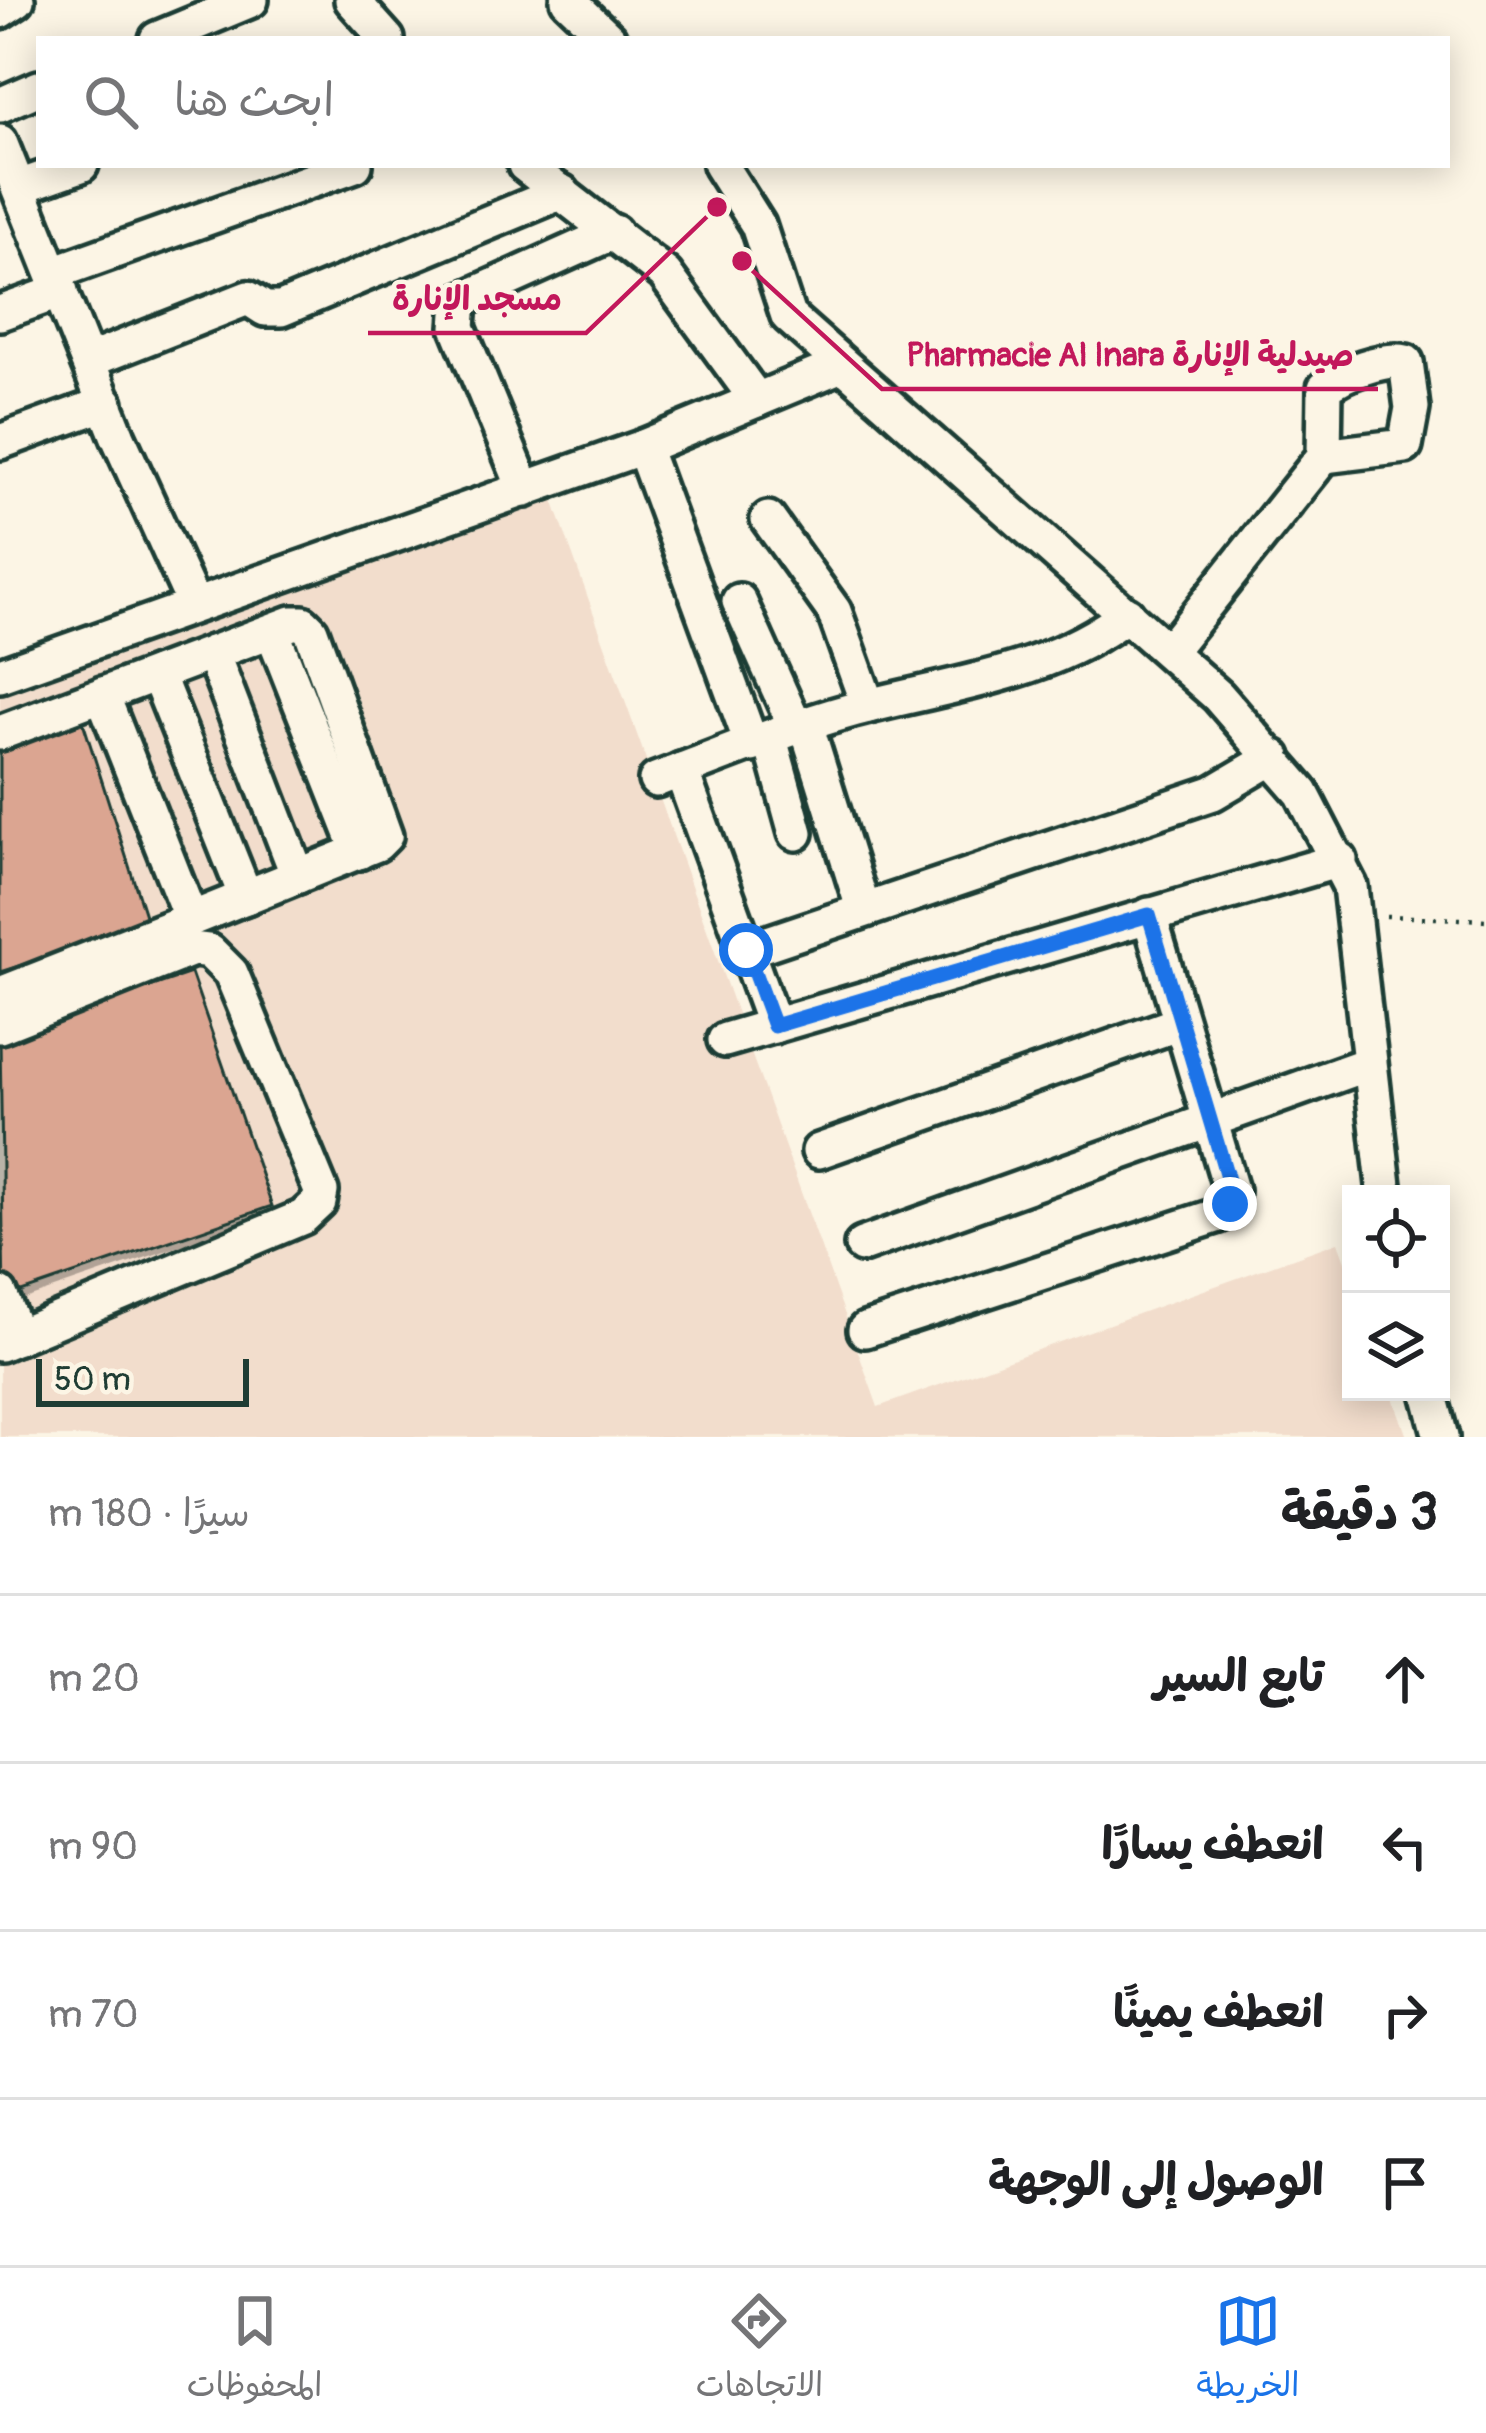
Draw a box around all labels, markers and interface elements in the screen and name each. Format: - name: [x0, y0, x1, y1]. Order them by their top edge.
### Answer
- search box: [36, 36, 1450, 168]
- icon: search: [78, 69, 144, 135]
- text: ابحث هنا: [174, 73, 334, 129]
- callout: مسجد الإنارة: [368, 264, 586, 333]
- text: مسجد الإنارة: [392, 279, 562, 321]
- callout: Pharmacie Al Inara صيدلية الإنارة: [882, 320, 1378, 389]
- text: Pharmacie Al Inara صيدلية الإنارة: [906, 335, 1354, 377]
- route start: [719, 923, 773, 977]
- route end: [1203, 1177, 1257, 1231]
- map controls: [1342, 1185, 1450, 1401]
- button: locate: [1342, 1185, 1450, 1293]
- button: layers: [1342, 1293, 1450, 1401]
- scale bar: [36, 1353, 249, 1406]
- text: 50 m: [54, 1359, 131, 1400]
- text: 3 دقيقة: [1281, 1481, 1438, 1545]
- text: سيرًا · 180 m: [48, 1489, 250, 1538]
- icon: ahead: [1372, 1646, 1438, 1712]
- text: تابع السير: [1154, 1649, 1324, 1705]
- text: 20 m: [48, 1654, 140, 1703]
- icon: left: [1372, 1814, 1438, 1880]
- text: انعطف يسارًا: [1102, 1817, 1324, 1873]
- text: 90 m: [48, 1822, 138, 1871]
- icon: right: [1372, 1982, 1438, 2048]
- text: انعطف يمينًا: [1113, 1985, 1324, 2041]
- text: 70 m: [48, 1990, 138, 2039]
- icon: arrive: [1372, 2150, 1438, 2216]
- text: الوصول إلى الوجهة: [988, 2153, 1324, 2209]
- tab: المحفوظات: [187, 2288, 323, 2414]
- tab: الاتجاهات: [696, 2288, 823, 2414]
- tab: الخريطة: [1196, 2288, 1299, 2414]

